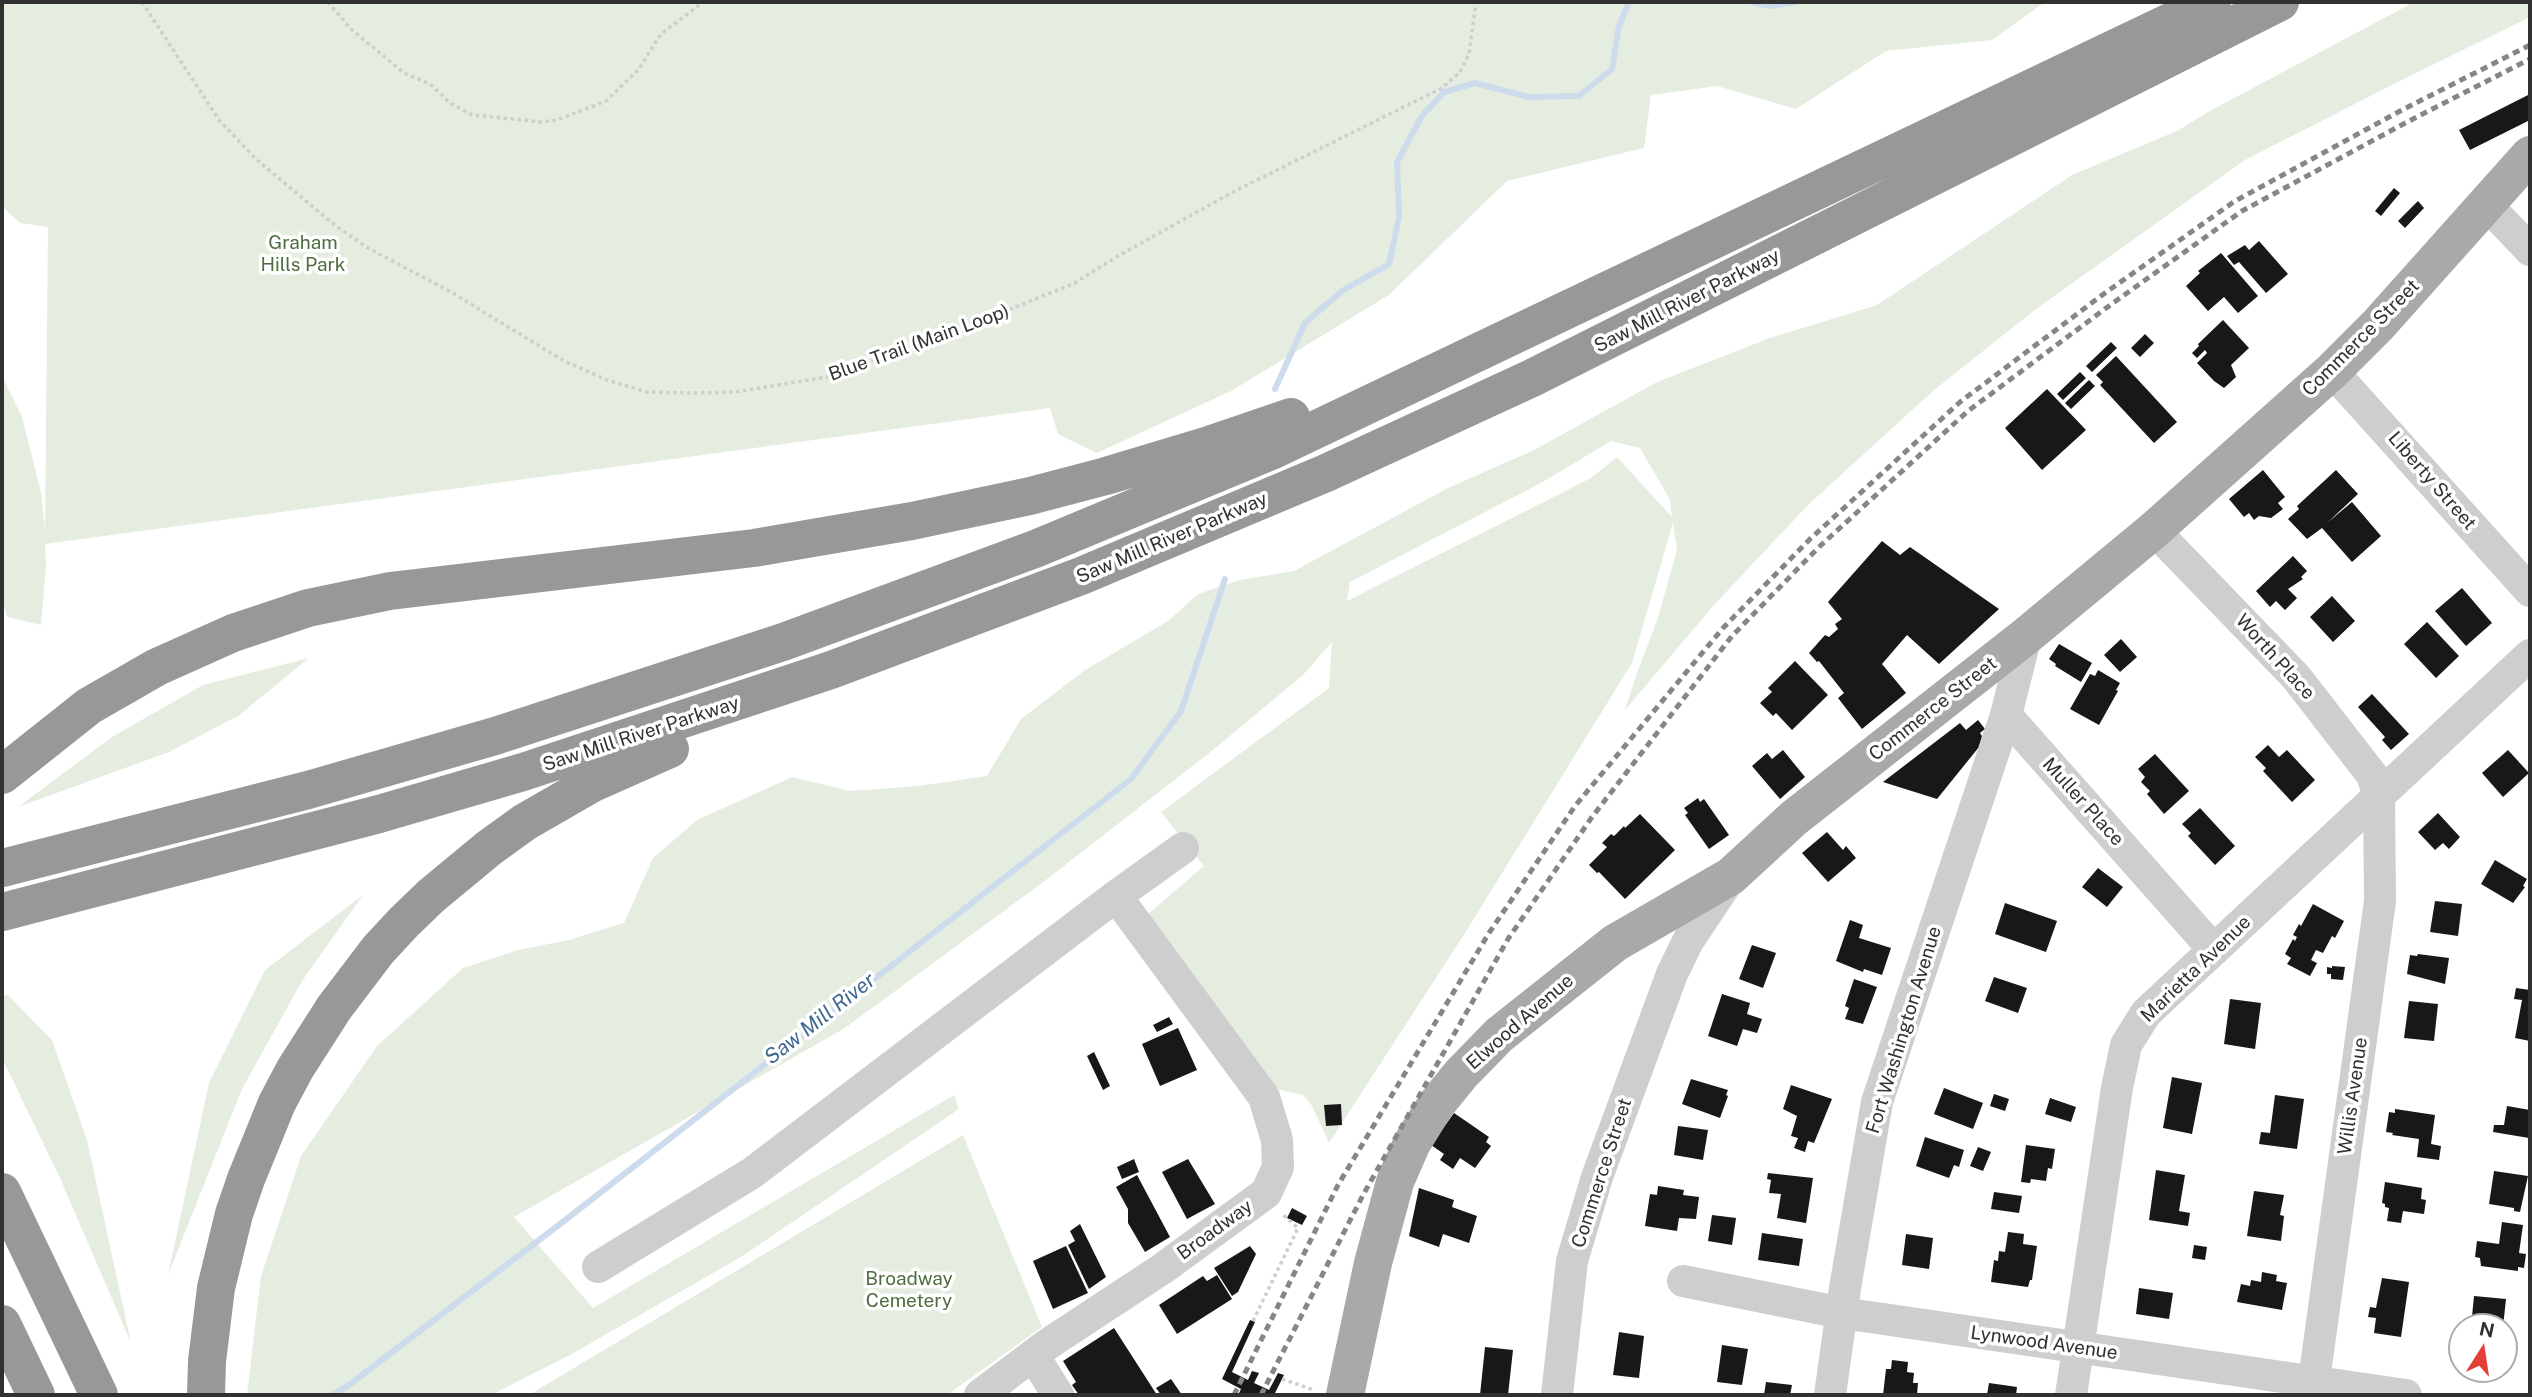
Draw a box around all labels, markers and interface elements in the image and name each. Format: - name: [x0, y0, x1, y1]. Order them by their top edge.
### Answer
- park label: Graham Hills Park: [260, 232, 346, 276]
- street label: Saw Mill River Parkway: [1590, 244, 1784, 358]
- street label: Commerce Street: [2298, 275, 2424, 401]
- street label: Blue Trail (Main Loop): [826, 300, 1012, 386]
- street label: Liberty Street: [2383, 427, 2481, 535]
- street label: Saw Mill River Parkway: [1073, 487, 1271, 589]
- street label: Worth Place: [2231, 609, 2319, 705]
- street label: Commerce Street: [1865, 652, 2001, 766]
- street label: Saw Mill River Parkway: [540, 691, 742, 777]
- street label: Muller Place: [2037, 753, 2129, 851]
- street label: Marietta Avenue: [2136, 911, 2256, 1027]
- street label: Fort Washington Avenue: [1862, 924, 1946, 1136]
- water label: Saw Mill River: [760, 968, 880, 1070]
- street label: Elwood Avenue: [1462, 969, 1578, 1075]
- street label: Willis Avenue: [2333, 1036, 2373, 1156]
- street label: Commerce Street: [1567, 1095, 1637, 1251]
- street label: Broadway: [1173, 1195, 1257, 1265]
- park label: Broadway Cemetery: [865, 1268, 953, 1312]
- north arrow: [2448, 1313, 2518, 1383]
- text: N: [2477, 1317, 2496, 1342]
- street label: Lynwood Avenue: [1969, 1321, 2119, 1365]

